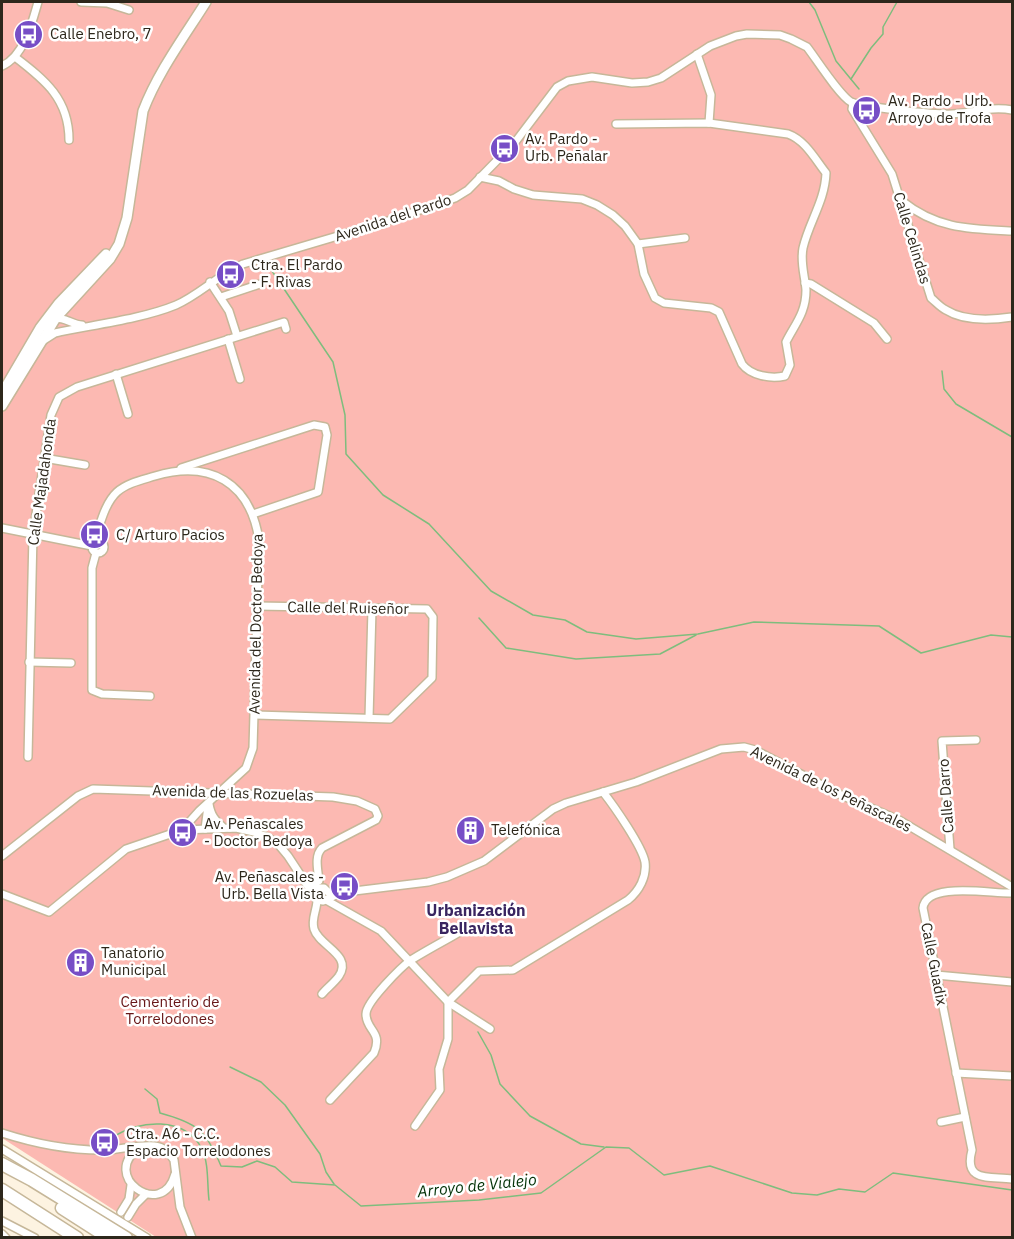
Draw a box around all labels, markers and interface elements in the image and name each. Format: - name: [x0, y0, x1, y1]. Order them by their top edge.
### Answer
- bus stop icon: Calle Enebro, 7: [13, 18, 45, 50]
- place label: Calle Enebro, 7: [50, 24, 152, 43]
- place label: Av. Pardo - Urb. Arroyo de Trofa: [888, 91, 992, 127]
- bus stop icon: Av. Pardo - Urb. Arroyo de Trofa: [851, 94, 883, 126]
- place label: Av. Pardo - Urb. Peñalar: [525, 129, 608, 165]
- bus stop icon: Av. Pardo - Urb. Peñalar: [488, 132, 520, 164]
- street label: Avenida del Pardo: [332, 190, 453, 245]
- street label: Calle Celindas: [889, 190, 935, 286]
- place label: Ctra. El Pardo - F. Rivas: [251, 255, 343, 291]
- bus stop icon: Ctra. El Pardo - F. Rivas: [214, 258, 246, 290]
- street label: Calle Majadahonda: [23, 417, 60, 547]
- bus stop icon: C/ Arturo Pacios: [79, 519, 111, 551]
- place label: C/ Arturo Pacios: [116, 525, 225, 544]
- street label: Avenida del Doctor Bedoya: [244, 533, 267, 715]
- street label: Calle del Ruiseñor: [287, 597, 409, 618]
- street label: Avenida de los Peñascales: [747, 741, 915, 836]
- street label: Calle Darro: [933, 758, 958, 834]
- street label: Avenida de las Rozuelas: [152, 780, 314, 805]
- place label: Av. Peñascales - Doctor Bedoya: [204, 814, 313, 850]
- building icon: Telefónica: [454, 814, 486, 846]
- bus stop icon: Av. Peñascales - Doctor Bedoya: [167, 817, 199, 849]
- place label: Telefónica: [491, 820, 560, 839]
- place label: Av. Peñascales - Urb. Bella Vista: [215, 867, 324, 903]
- bus stop icon: Av. Peñascales - Urb. Bella Vista: [329, 870, 361, 902]
- district label: Urbanización Bellavista: [426, 900, 526, 938]
- street label: Calle Guadix: [917, 921, 952, 1007]
- place label: Tanatorio Municipal: [101, 943, 166, 979]
- building icon: Tanatorio Municipal: [64, 946, 96, 978]
- park label: Cementerio de Torrelodones: [121, 992, 219, 1028]
- place label: Ctra. A6 - C.C. Espacio Torrelodones: [126, 1124, 271, 1160]
- bus stop icon: Ctra. A6 - C.C. Espacio Torrelodones: [89, 1127, 121, 1159]
- water label: Arroyo de Vialejo: [415, 1169, 538, 1201]

